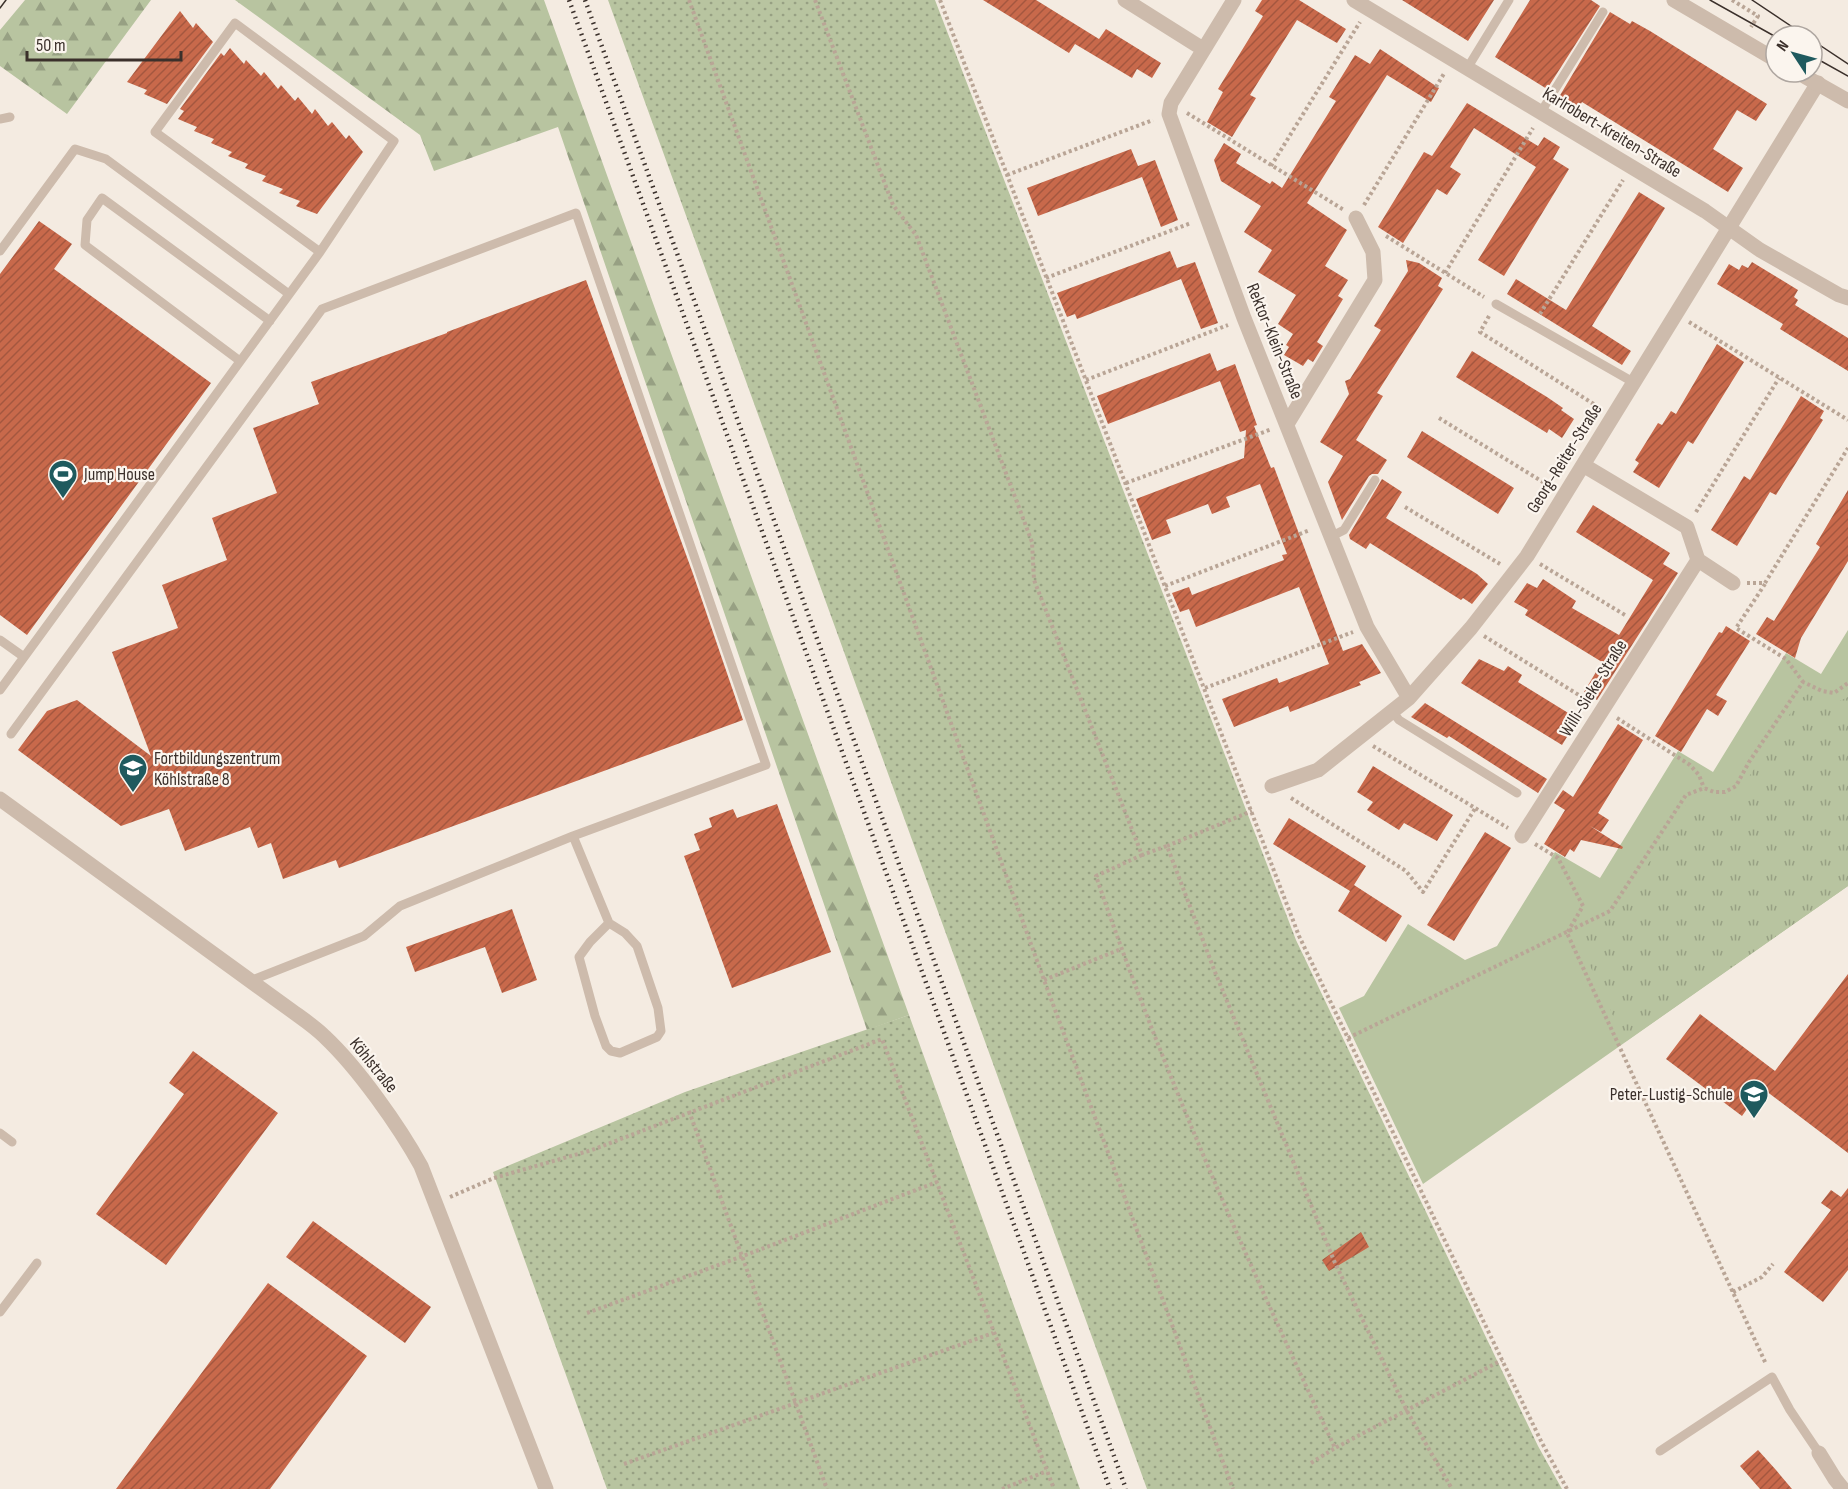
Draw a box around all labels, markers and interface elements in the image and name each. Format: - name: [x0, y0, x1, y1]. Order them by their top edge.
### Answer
- scale bar: [27, 24, 182, 62]
- north arrow: [1764, 24, 1824, 84]
- text: 50 m: [36, 35, 66, 56]
- text: N: [1773, 37, 1793, 55]
- street label: Karlrobert-Kreiten-Straße: [1539, 83, 1685, 182]
- street label: Rektor-Klein-Straße: [1242, 280, 1307, 402]
- street label: Georg-Reiter-Straße: [1522, 400, 1607, 517]
- sports icon: Jump House: [47, 458, 79, 500]
- place label: Jump House: [83, 464, 155, 485]
- street label: Willi-Sieke-Straße: [1555, 636, 1632, 741]
- place label: Fortbildungszentrum Köhlstraße 8: [154, 748, 280, 790]
- school or university icon: Fortbildungszentrum Köhlstraße 8: [117, 752, 149, 794]
- street label: Köhlstraße: [345, 1033, 402, 1097]
- school or university icon: Peter-Lustig-Schule: [1738, 1078, 1770, 1120]
- place label: Peter-Lustig-Schule: [1610, 1084, 1733, 1105]

